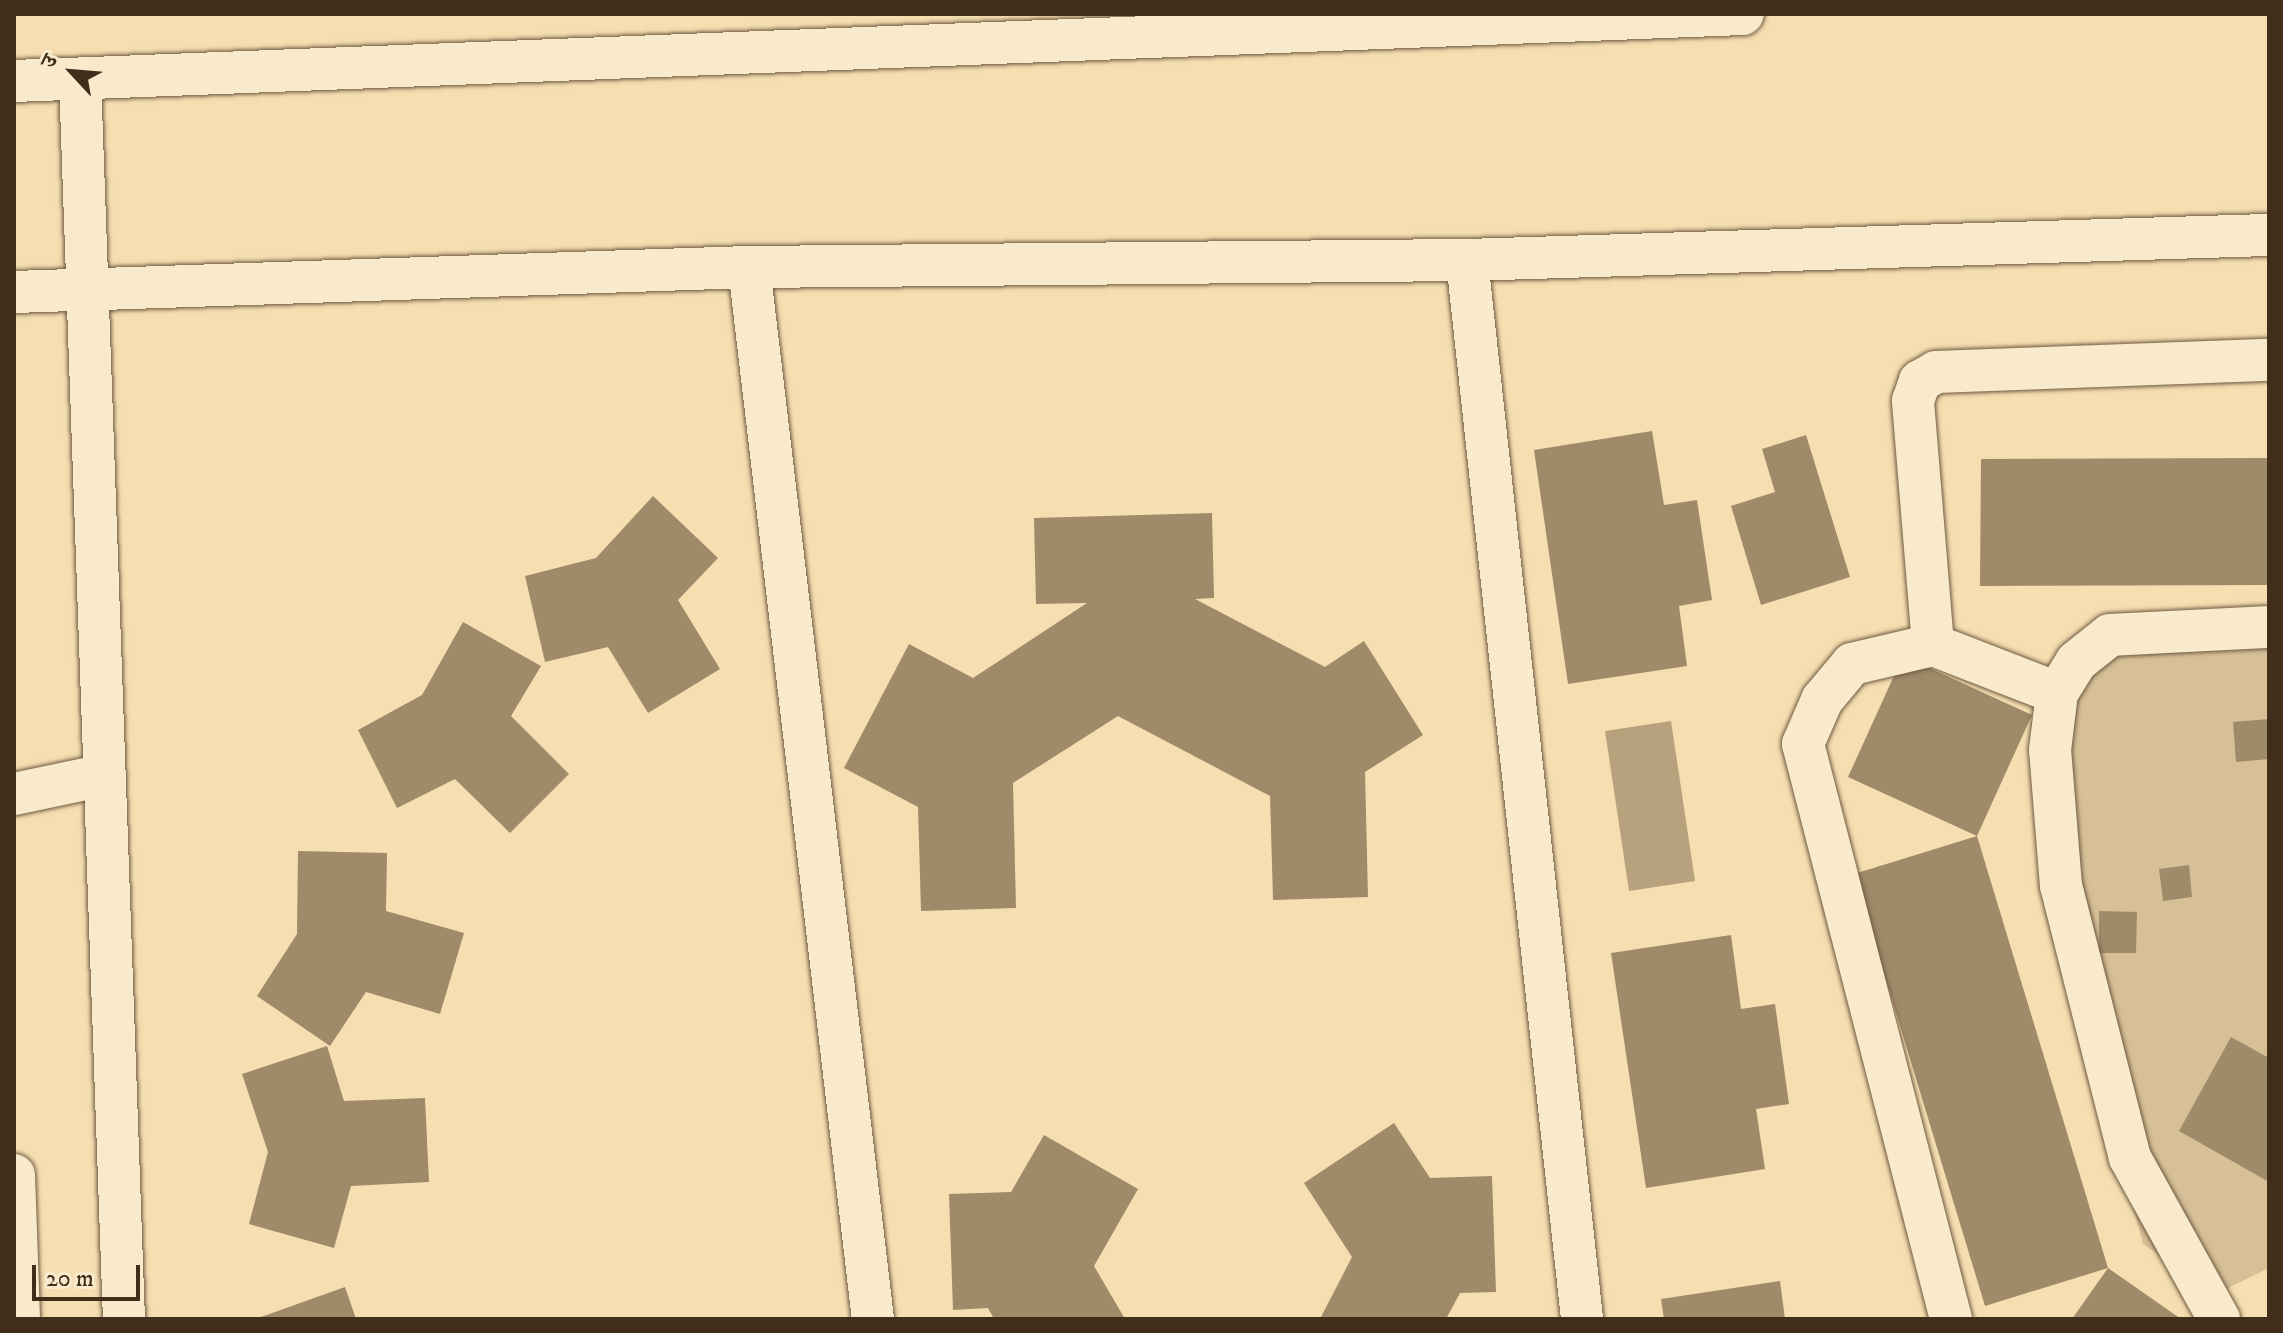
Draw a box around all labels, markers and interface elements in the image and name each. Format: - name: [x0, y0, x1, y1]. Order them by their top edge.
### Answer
- north arrow: [32, 32, 112, 112]
- text: उ: [35, 50, 65, 72]
- scale bar: [36, 1249, 144, 1299]
- text: 20 m: [46, 1264, 94, 1294]

